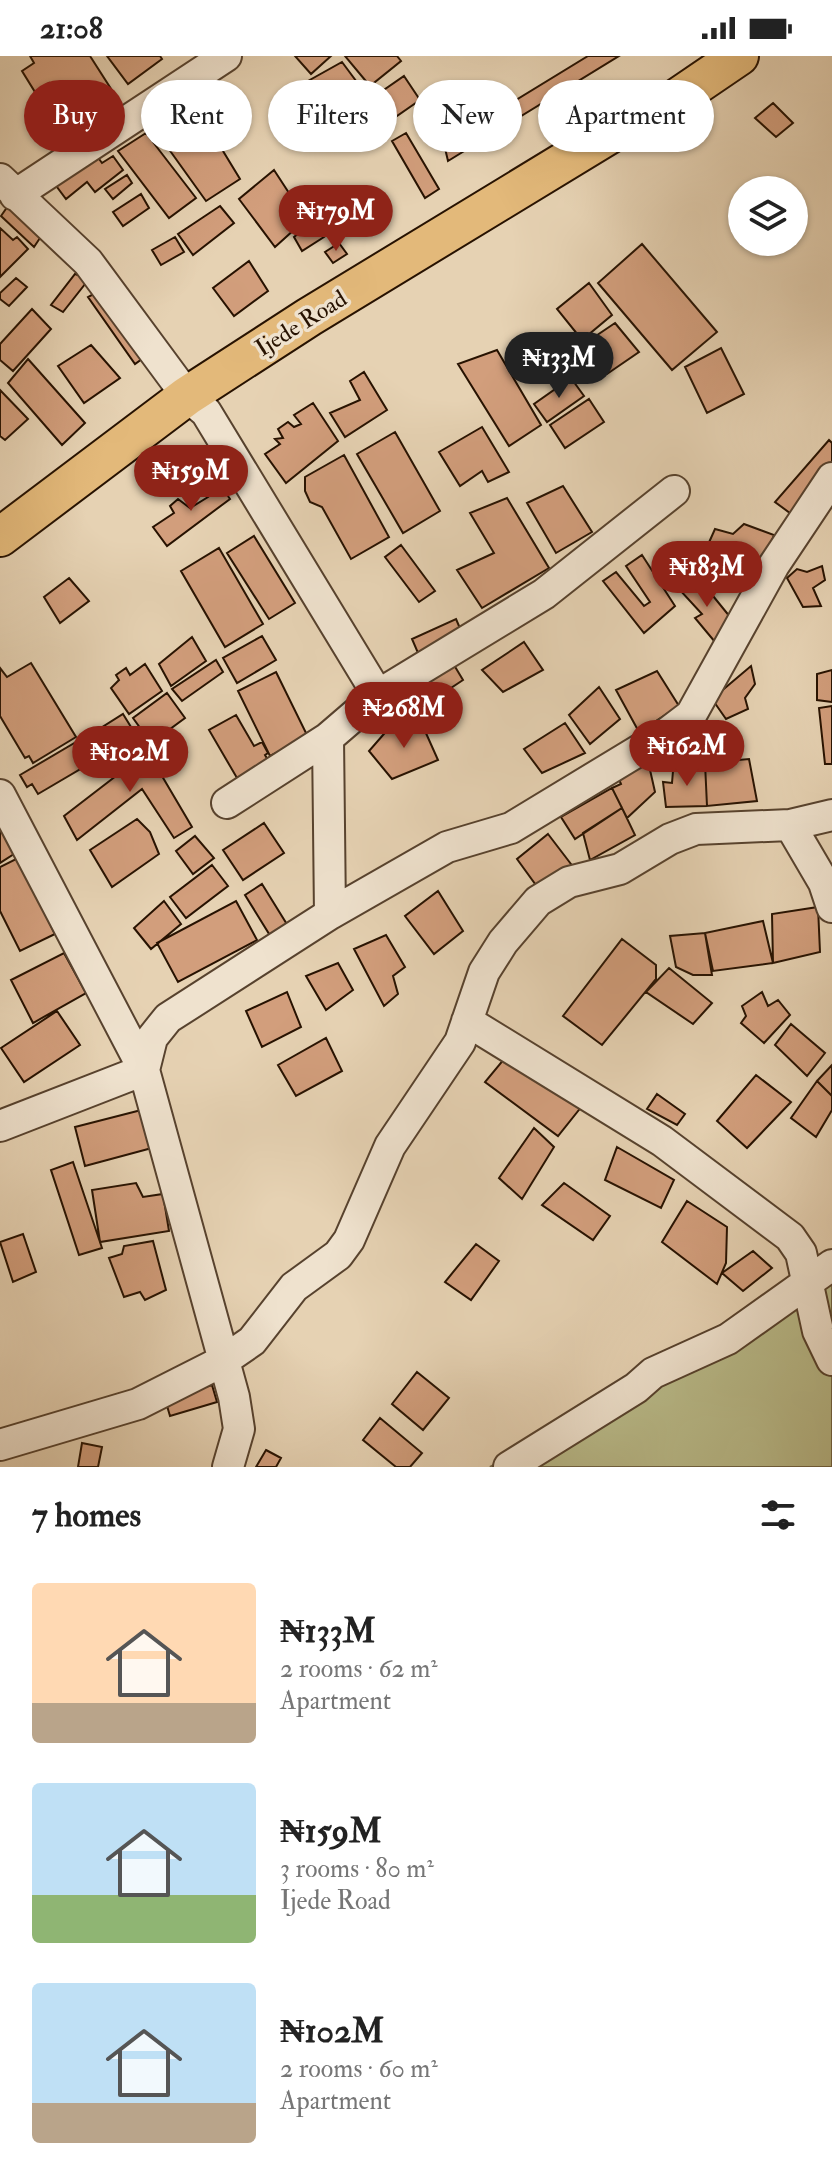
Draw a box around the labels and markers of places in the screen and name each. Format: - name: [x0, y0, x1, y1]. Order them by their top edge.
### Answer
- pin: ₦179M: [280, 185, 392, 253]
- pin: ₦133M: [503, 332, 615, 400]
- pin: ₦159M: [135, 445, 247, 513]
- pin: ₦183M: [651, 541, 763, 609]
- pin: ₦268M: [348, 682, 460, 750]
- pin: ₦162M: [631, 720, 743, 788]
- pin: ₦102M: [74, 726, 186, 794]

